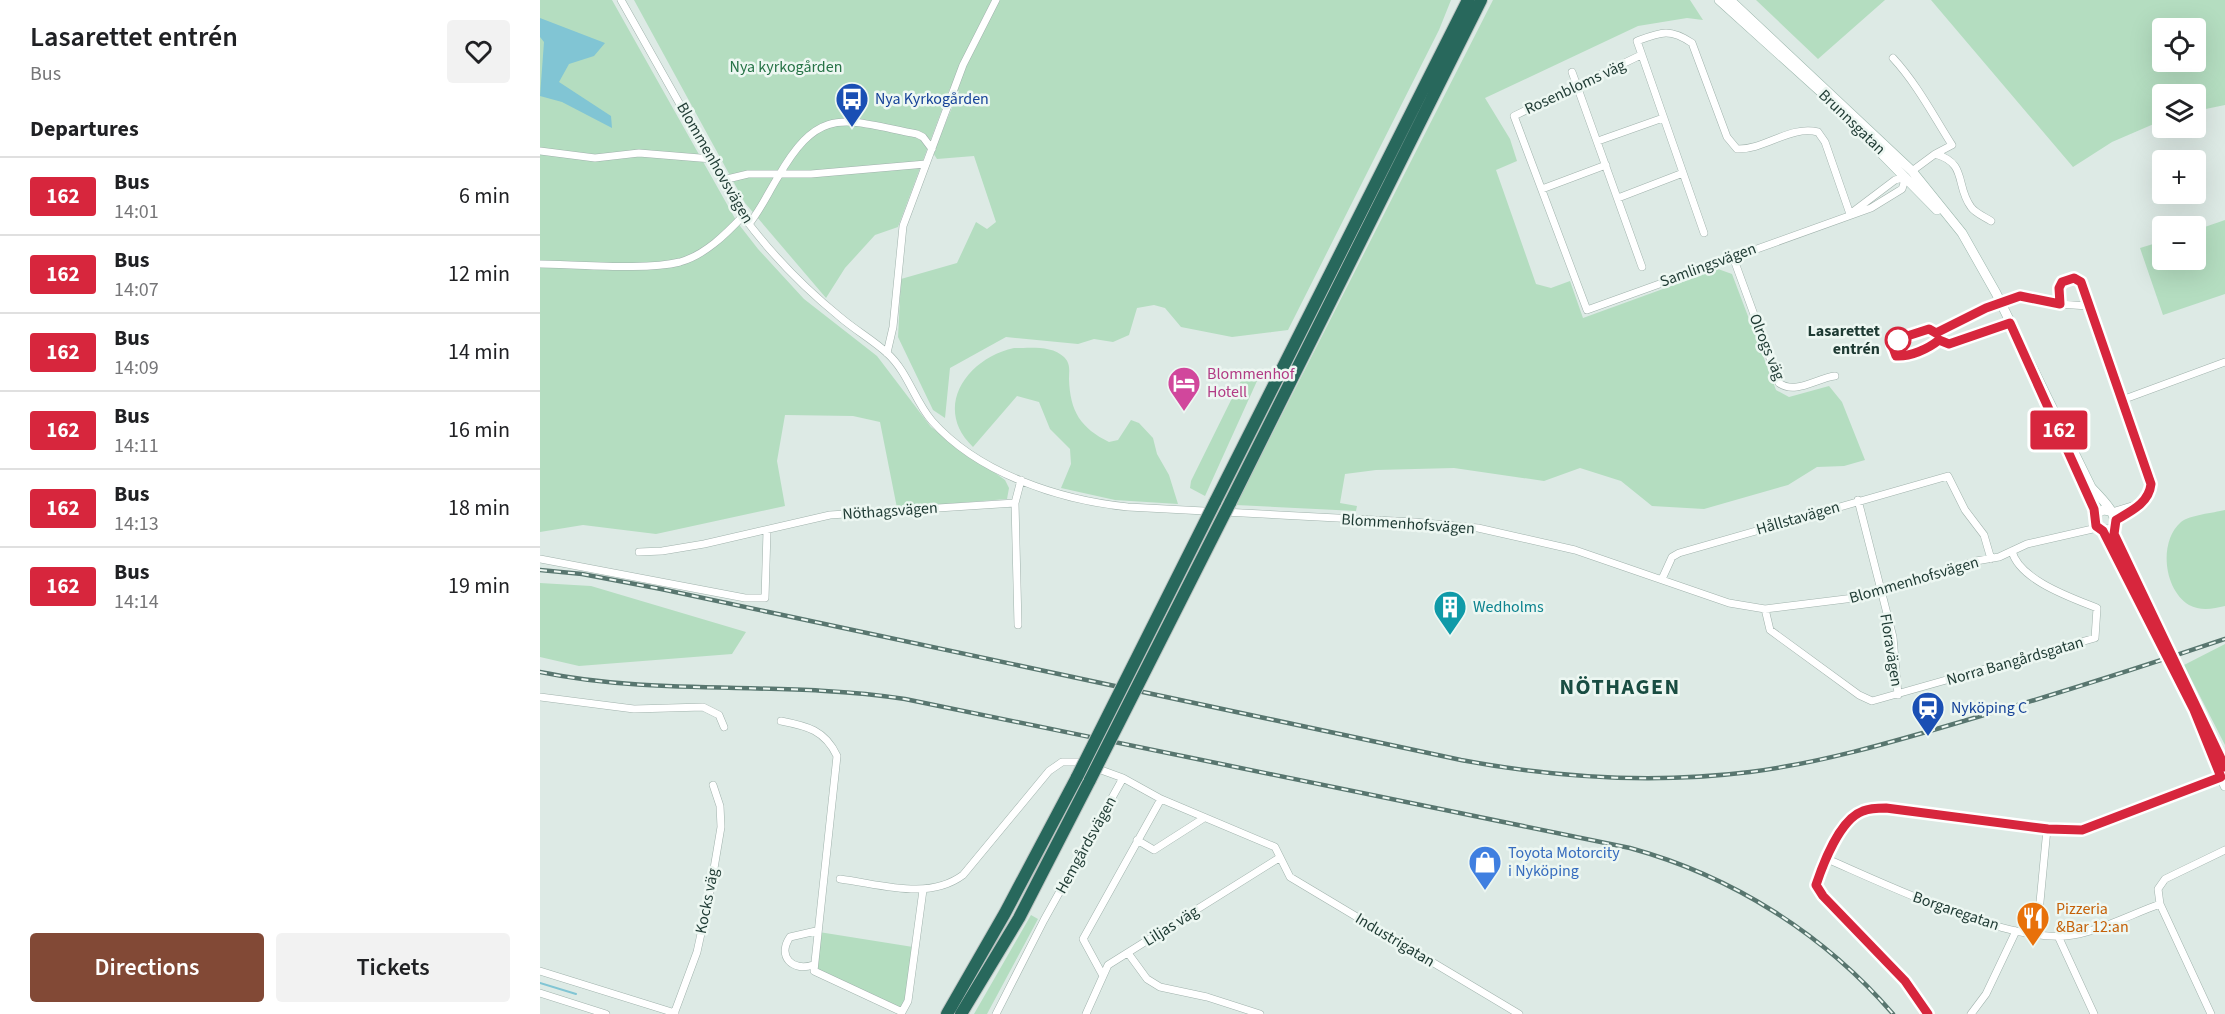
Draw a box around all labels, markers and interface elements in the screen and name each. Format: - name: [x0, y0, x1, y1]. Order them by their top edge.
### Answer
- text: Lasarettet entrén: [30, 17, 238, 57]
- map controls: [2152, 18, 2206, 270]
- button: locate: [2152, 18, 2206, 72]
- button: heart: [447, 20, 510, 83]
- street label: Rosenbloms väg: [1521, 54, 1629, 120]
- park label: Nya kyrkogården: [730, 56, 842, 78]
- text: Bus: [30, 60, 61, 88]
- bus stop icon: Nya Kyrkogården: [834, 81, 870, 128]
- street label: Brunnsgatan: [1814, 84, 1890, 160]
- button: layers: [2152, 84, 2206, 138]
- place label: Nya Kyrkogården: [875, 88, 989, 110]
- street label: Blommenhovsvägen: [671, 98, 759, 228]
- text: Departures: [30, 113, 139, 145]
- button: +: [2152, 150, 2206, 204]
- text: Bus: [114, 166, 150, 198]
- text: 6 min: [459, 180, 510, 212]
- text: 162: [46, 181, 80, 211]
- text: 14:01: [114, 198, 159, 226]
- button: −: [2152, 216, 2206, 270]
- street label: Samlingsvägen: [1657, 237, 1759, 293]
- text: Bus: [114, 244, 150, 276]
- text: 12 min: [448, 258, 510, 290]
- text: 162: [46, 259, 80, 289]
- text: 14:07: [114, 276, 159, 304]
- street label: Olrogs väg: [1744, 310, 1790, 384]
- place label: Lasarettet entrén: [1808, 320, 1880, 360]
- text: Bus: [114, 322, 150, 354]
- marker: Lasarettet entrén: [1885, 327, 1911, 353]
- text: 14 min: [448, 336, 510, 368]
- text: 162: [46, 337, 80, 367]
- text: 14:09: [114, 354, 159, 382]
- place label: Blommenhof Hotell: [1207, 363, 1296, 403]
- hotel icon: Blommenhof Hotell: [1166, 365, 1202, 412]
- text: Bus: [114, 400, 150, 432]
- line badge: 162: [2024, 410, 2093, 450]
- text: 16 min: [448, 414, 510, 446]
- text: 162: [46, 415, 80, 445]
- text: 162: [2042, 415, 2076, 445]
- text: 14:11: [114, 432, 159, 460]
- text: Bus: [114, 478, 150, 510]
- text: 18 min: [448, 492, 510, 524]
- text: 162: [46, 493, 80, 523]
- street label: Hållstavägen: [1754, 496, 1842, 540]
- street label: Nöthagsvägen: [842, 497, 938, 525]
- street label: Blommenhofsvägen: [1340, 508, 1476, 540]
- text: 14:13: [114, 510, 159, 538]
- street label: Blommenhofsvägen: [1847, 551, 1981, 609]
- text: Bus: [114, 556, 150, 588]
- text: 19 min: [448, 570, 510, 602]
- text: 162: [46, 571, 80, 601]
- text: 14:14: [114, 588, 159, 616]
- building icon: Wedholms: [1432, 589, 1468, 636]
- place label: Wedholms: [1473, 596, 1544, 618]
- street label: Floravägen: [1874, 612, 1908, 688]
- street label: Norra Bangårdsgatan: [1944, 631, 2086, 691]
- district label: NÖTHAGEN: [1559, 671, 1681, 703]
- station icon: Nyköping C: [1910, 690, 1946, 737]
- place label: Nyköping C: [1951, 697, 2027, 719]
- street label: Hemgårdsvägen: [1050, 792, 1122, 898]
- place label: Toyota Motorcity i Nyköping: [1508, 842, 1620, 882]
- shop icon: Toyota Motorcity i Nyköping: [1467, 844, 1503, 891]
- street label: Kocks väg: [690, 866, 724, 936]
- street label: Borgaregatan: [1910, 886, 2002, 936]
- place label: Pizzeria &Bar 12:an: [2056, 898, 2129, 938]
- street label: Liljas väg: [1139, 900, 1203, 952]
- restaurant icon: Pizzeria &Bar 12:an: [2015, 900, 2051, 947]
- street label: Industrigatan: [1351, 908, 1439, 972]
- button: Directions: [30, 933, 264, 1002]
- button: Tickets: [276, 933, 510, 1002]

